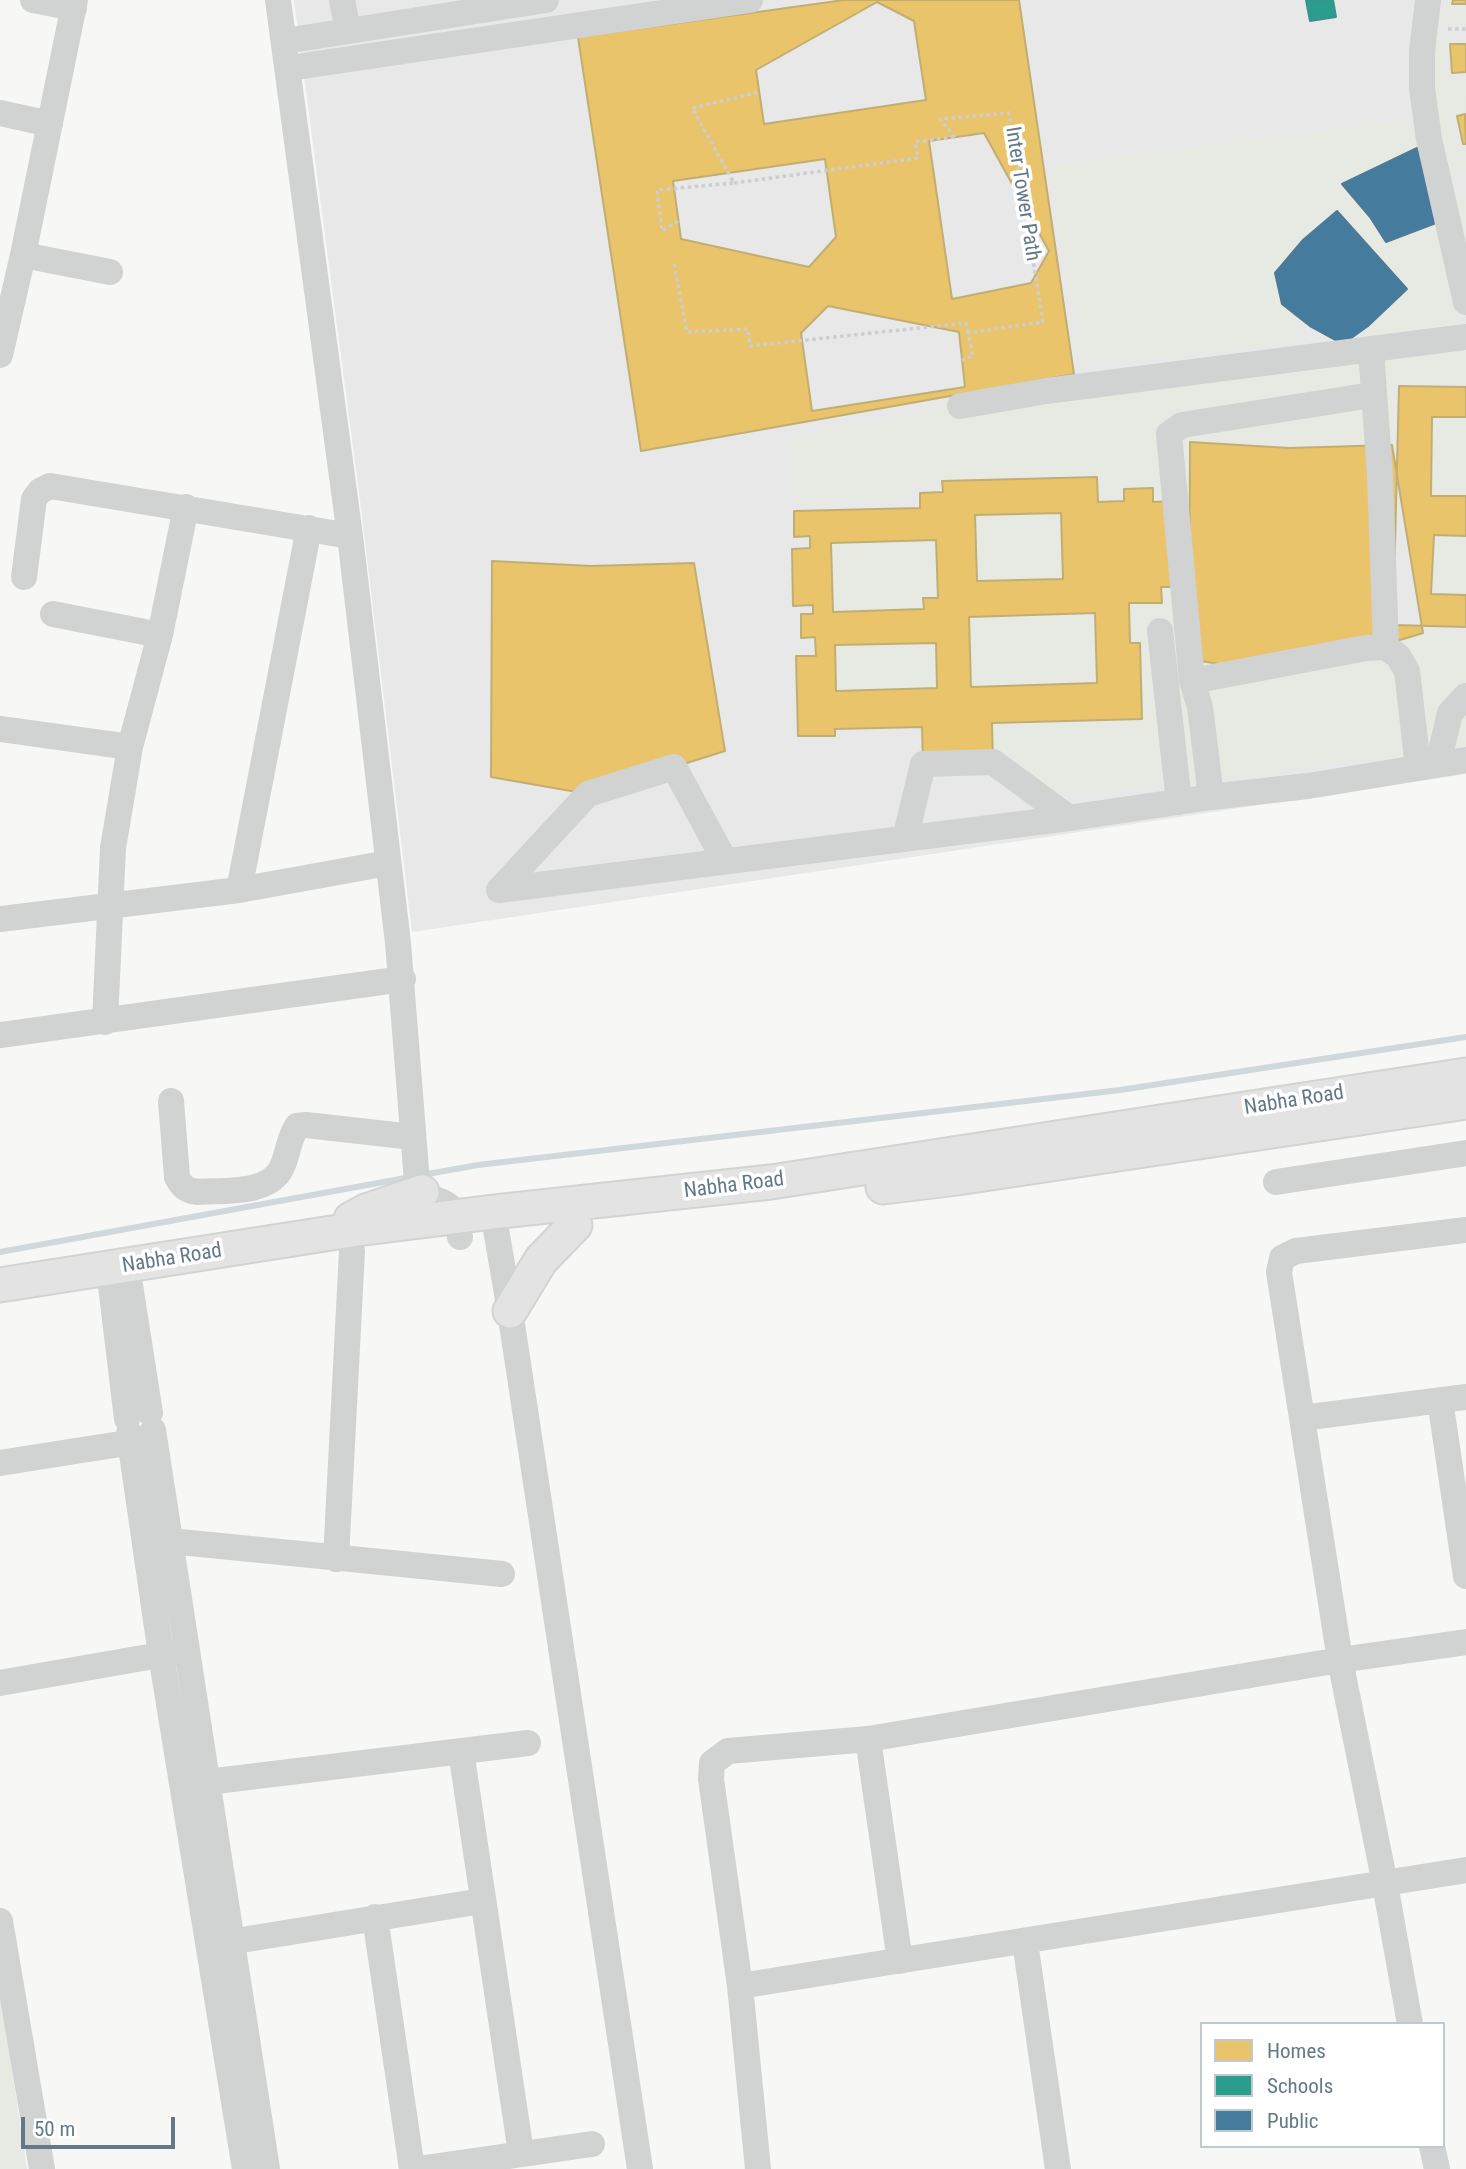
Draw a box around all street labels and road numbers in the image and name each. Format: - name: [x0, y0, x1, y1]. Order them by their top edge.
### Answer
- street label: Inter Tower Path: [999, 125, 1045, 263]
- street label: Nabha Road: [1242, 1081, 1346, 1121]
- street label: Nabha Road: [683, 1167, 785, 1205]
- street label: Nabha Road: [120, 1239, 224, 1279]

